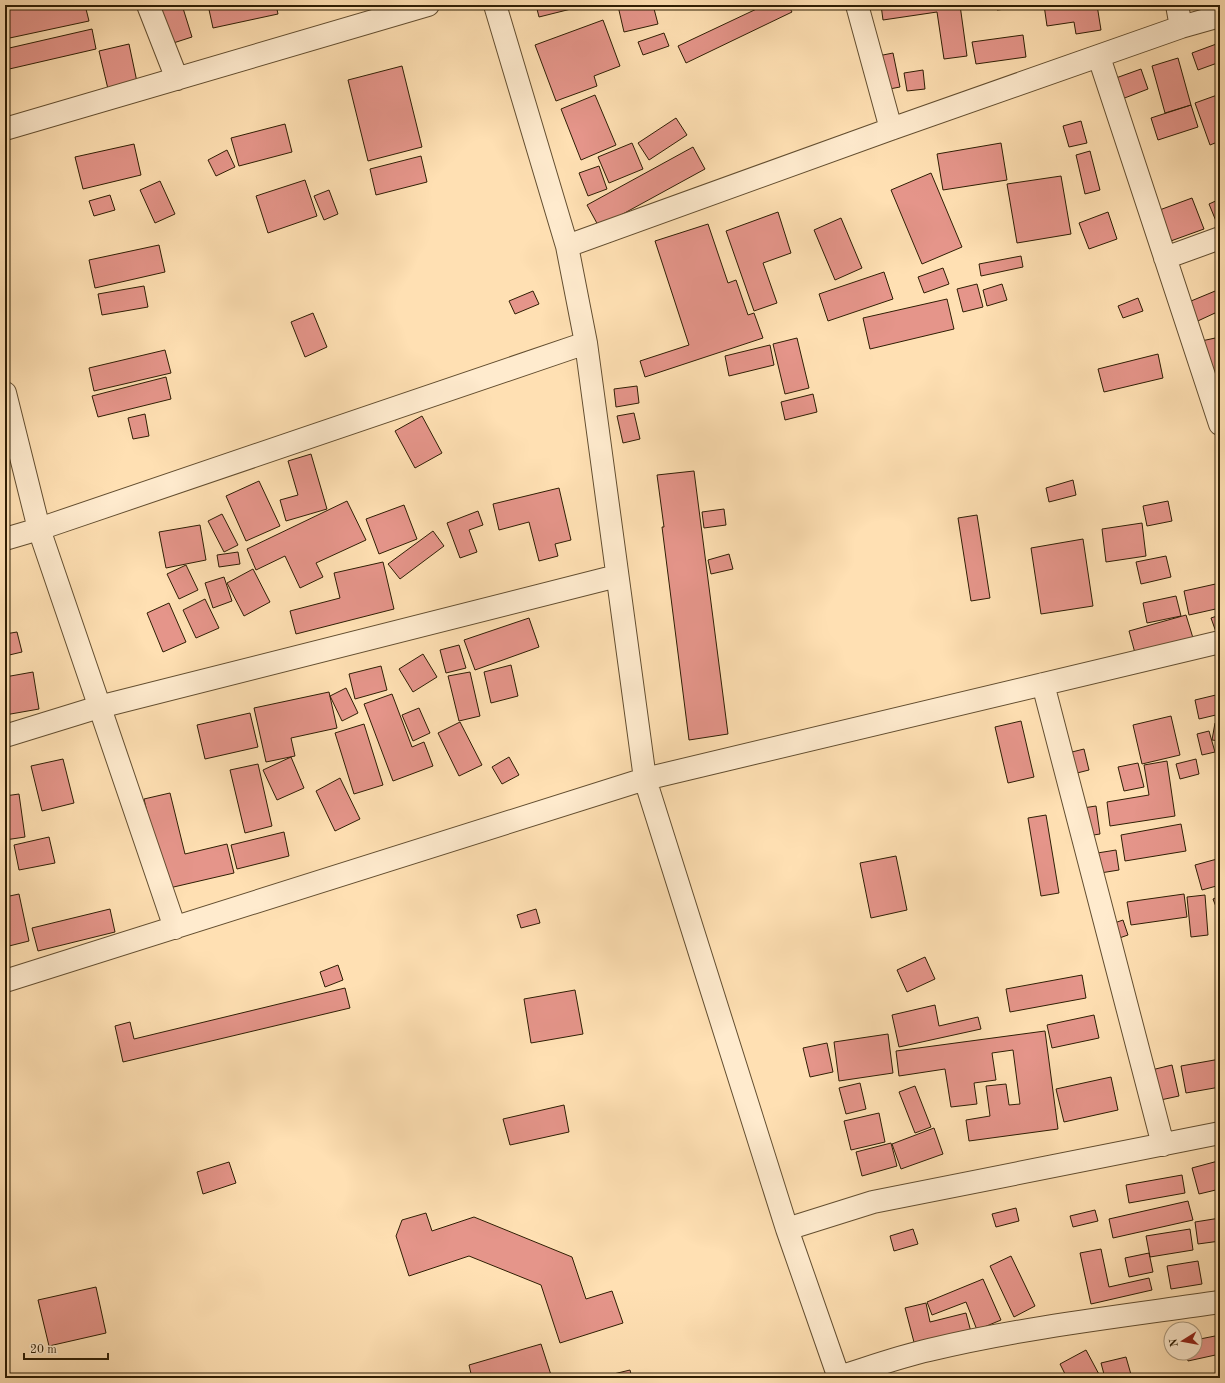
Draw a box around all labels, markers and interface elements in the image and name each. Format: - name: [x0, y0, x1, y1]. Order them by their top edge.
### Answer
- north arrow: [1163, 1321, 1203, 1361]
- scale bar: [24, 1335, 108, 1361]
- text: N: [1168, 1337, 1181, 1348]
- text: 20 m: [30, 1344, 57, 1356]

